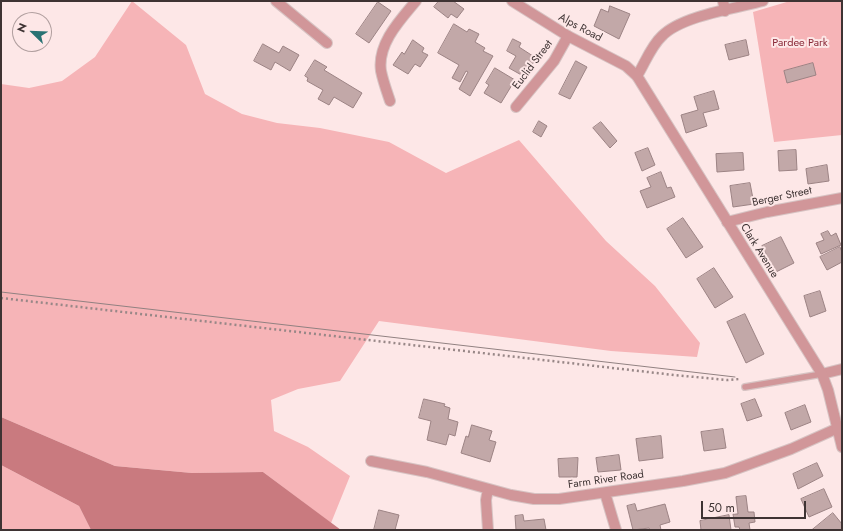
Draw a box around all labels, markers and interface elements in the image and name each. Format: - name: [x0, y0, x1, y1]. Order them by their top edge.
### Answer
- street label: Alps Road: [556, 11, 604, 45]
- north arrow: [12, 12, 52, 52]
- text: N: [13, 21, 31, 35]
- park label: Pardee Park: [772, 36, 828, 50]
- street label: Euclid Street: [510, 38, 556, 92]
- street label: Berger Street: [751, 184, 813, 210]
- street label: Clark Avenue: [737, 221, 781, 281]
- street label: Farm River Road: [567, 468, 645, 492]
- scale bar: [703, 493, 808, 519]
- text: 50 m: [708, 499, 735, 517]

